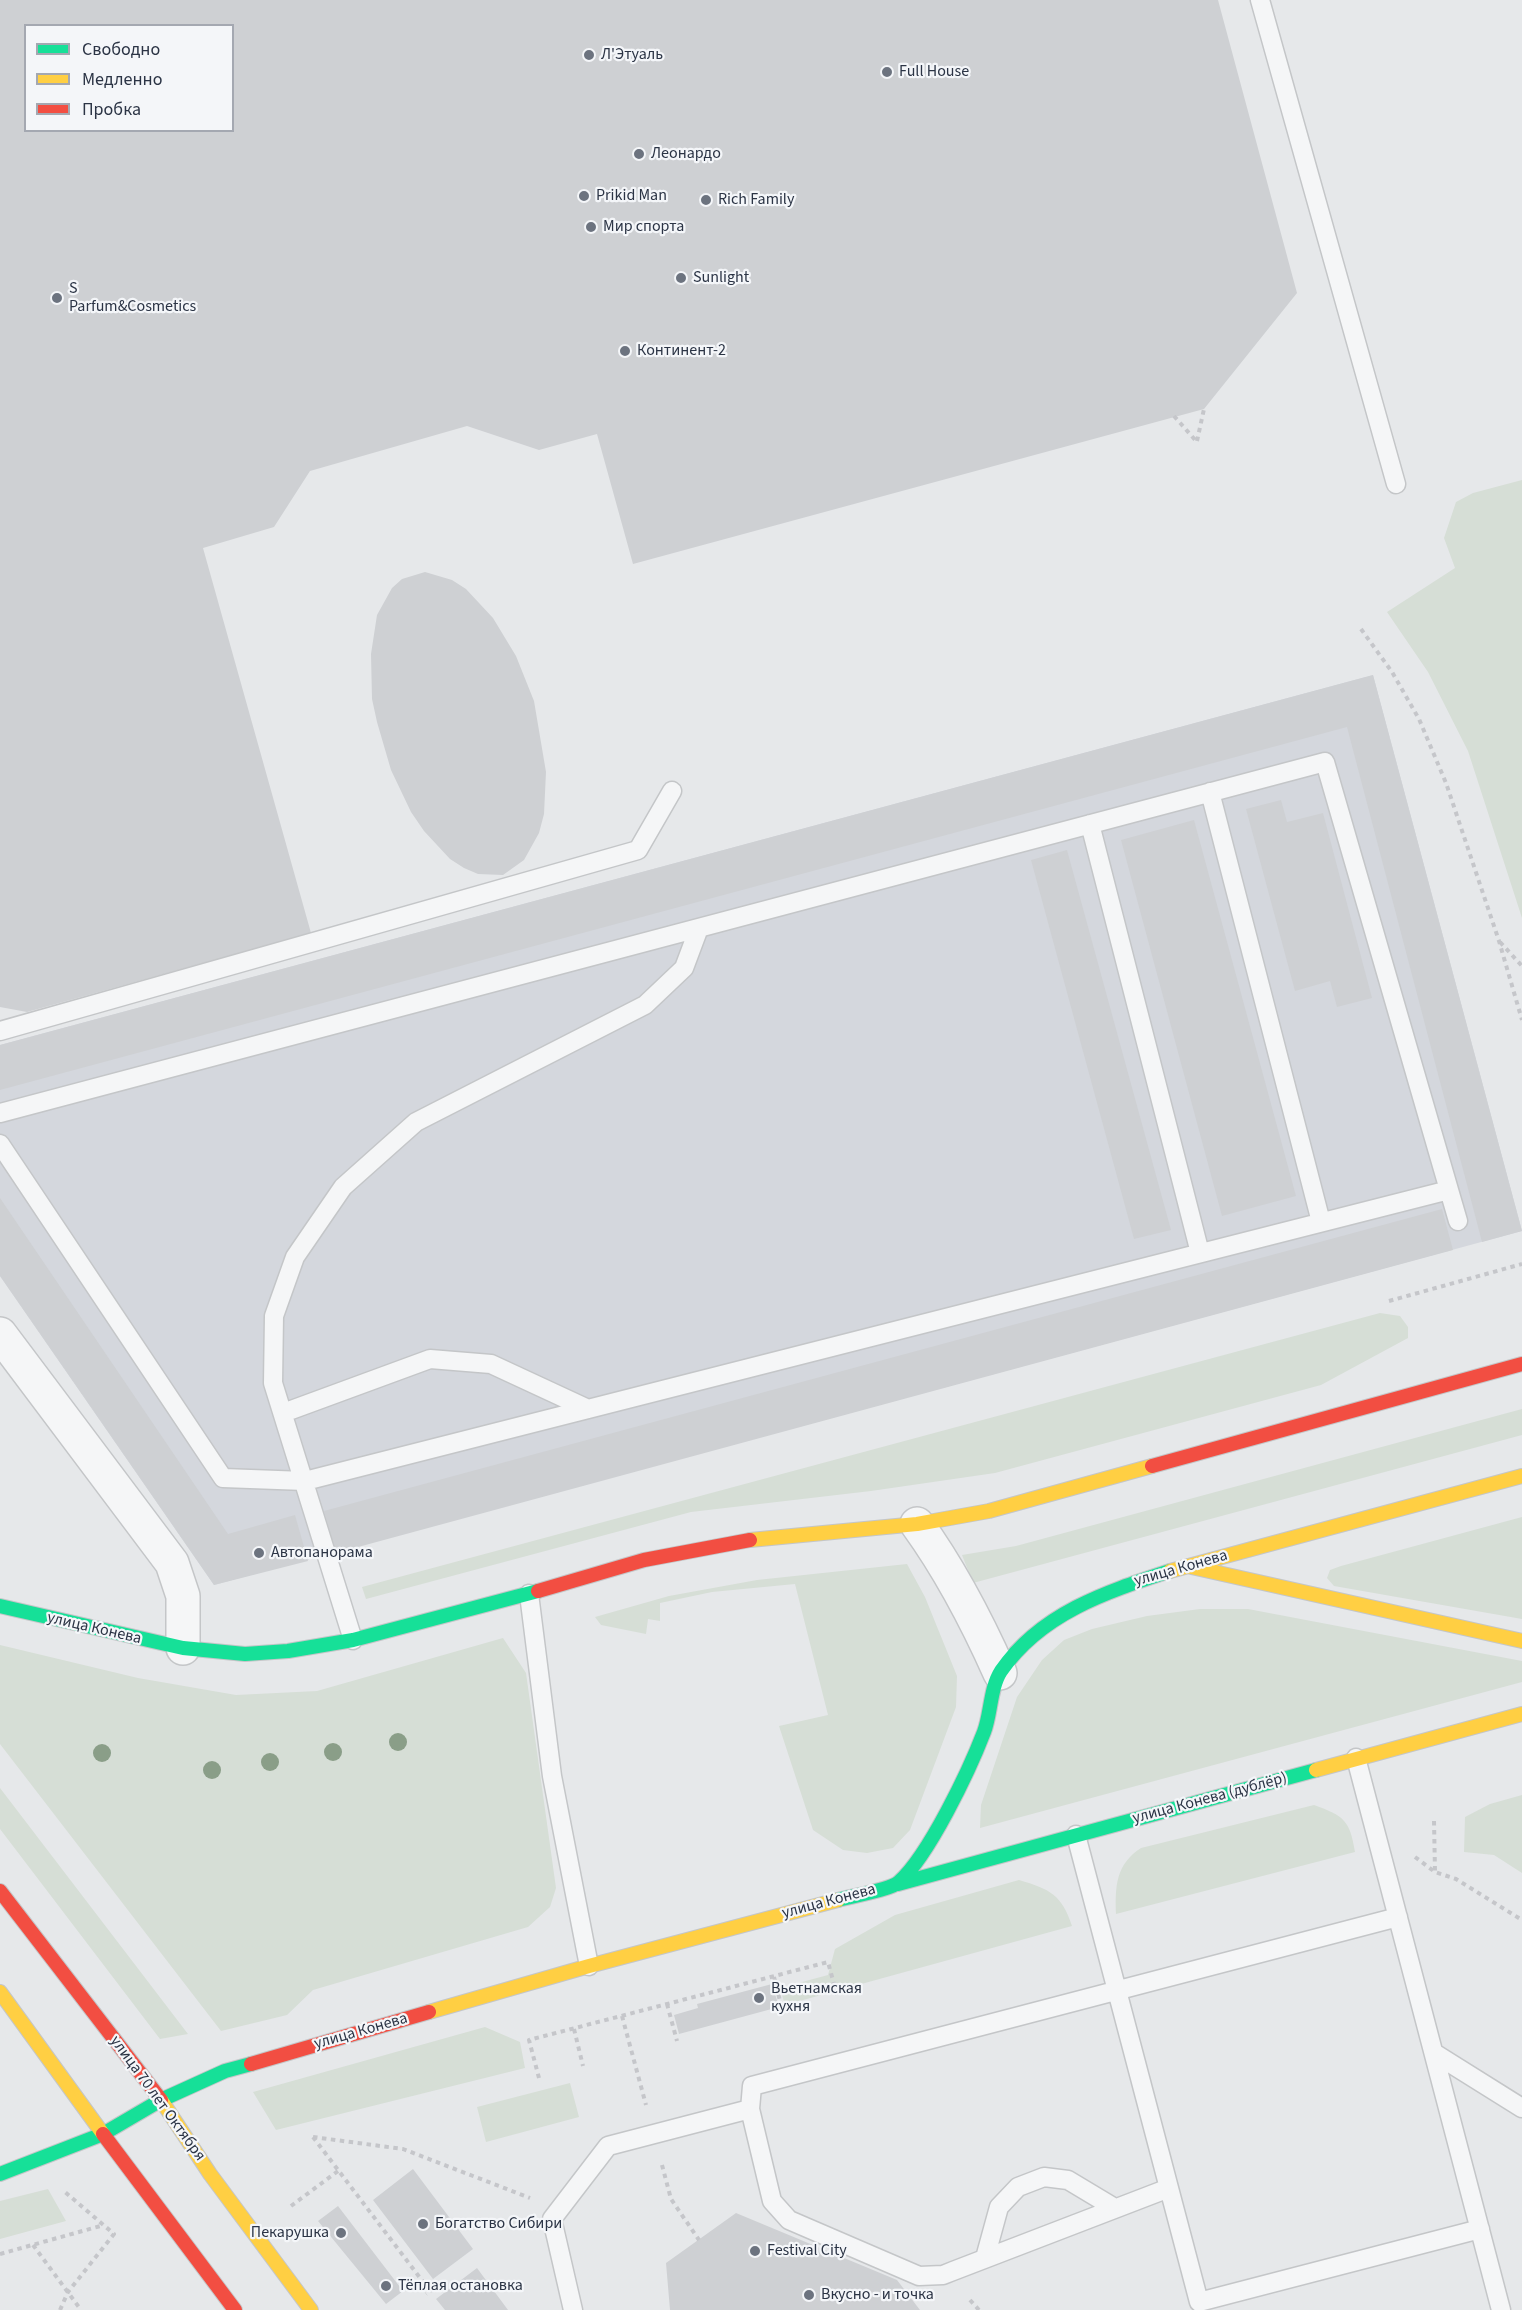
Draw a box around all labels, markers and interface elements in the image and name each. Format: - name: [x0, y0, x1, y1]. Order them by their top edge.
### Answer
- legend: [24, 24, 234, 132]
- text: Свободно: [82, 37, 160, 62]
- place label: Л'Этуаль: [601, 45, 663, 65]
- marker: Л'Этуаль: [582, 48, 596, 62]
- place label: Full House: [899, 62, 969, 82]
- marker: Full House: [880, 65, 894, 79]
- text: Медленно: [82, 67, 162, 92]
- text: Пробка: [82, 97, 141, 122]
- place label: Леонардо: [651, 144, 721, 164]
- marker: Леонардо: [632, 147, 646, 161]
- place label: Prikid Man: [596, 186, 667, 206]
- marker: Prikid Man: [577, 189, 591, 203]
- place label: Rich Family: [718, 190, 794, 210]
- marker: Rich Family: [699, 193, 713, 207]
- place label: Мир спорта: [603, 217, 684, 237]
- marker: Мир спорта: [584, 220, 598, 234]
- place label: Sunlight: [693, 268, 749, 288]
- marker: Sunlight: [674, 271, 688, 285]
- place label: S Parfum&Cosmetics: [69, 279, 196, 317]
- marker: S Parfum&Cosmetics: [50, 291, 64, 305]
- place label: Континент-2: [637, 341, 726, 361]
- marker: Континент-2: [618, 344, 632, 358]
- place label: Автопанорама: [271, 1543, 373, 1563]
- marker: Автопанорама: [252, 1546, 266, 1560]
- street label: улица Конева: [1132, 1547, 1230, 1591]
- street label: улица Конева: [45, 1609, 143, 1649]
- street label: улица Конева (дублёр): [1131, 1769, 1289, 1829]
- street label: улица Конева: [780, 1880, 878, 1924]
- place label: Вьетнамская кухня: [771, 1979, 862, 2017]
- marker: Вьетнамская кухня: [752, 1991, 766, 2005]
- street label: улица Конева: [312, 2010, 410, 2054]
- street label: улица 70 лет Октября: [105, 2033, 209, 2165]
- place label: Богатство Сибири: [435, 2214, 562, 2234]
- marker: Богатство Сибири: [416, 2217, 430, 2231]
- place label: Пекарушка: [251, 2223, 329, 2243]
- marker: Пекарушка: [334, 2226, 348, 2240]
- place label: Festival City: [767, 2241, 847, 2261]
- marker: Festival City: [748, 2244, 762, 2258]
- place label: Тёплая остановка: [398, 2276, 523, 2296]
- marker: Тёплая остановка: [379, 2279, 393, 2293]
- place label: Вкусно - и точка: [821, 2285, 934, 2305]
- marker: Вкусно - и точка: [802, 2288, 816, 2302]

